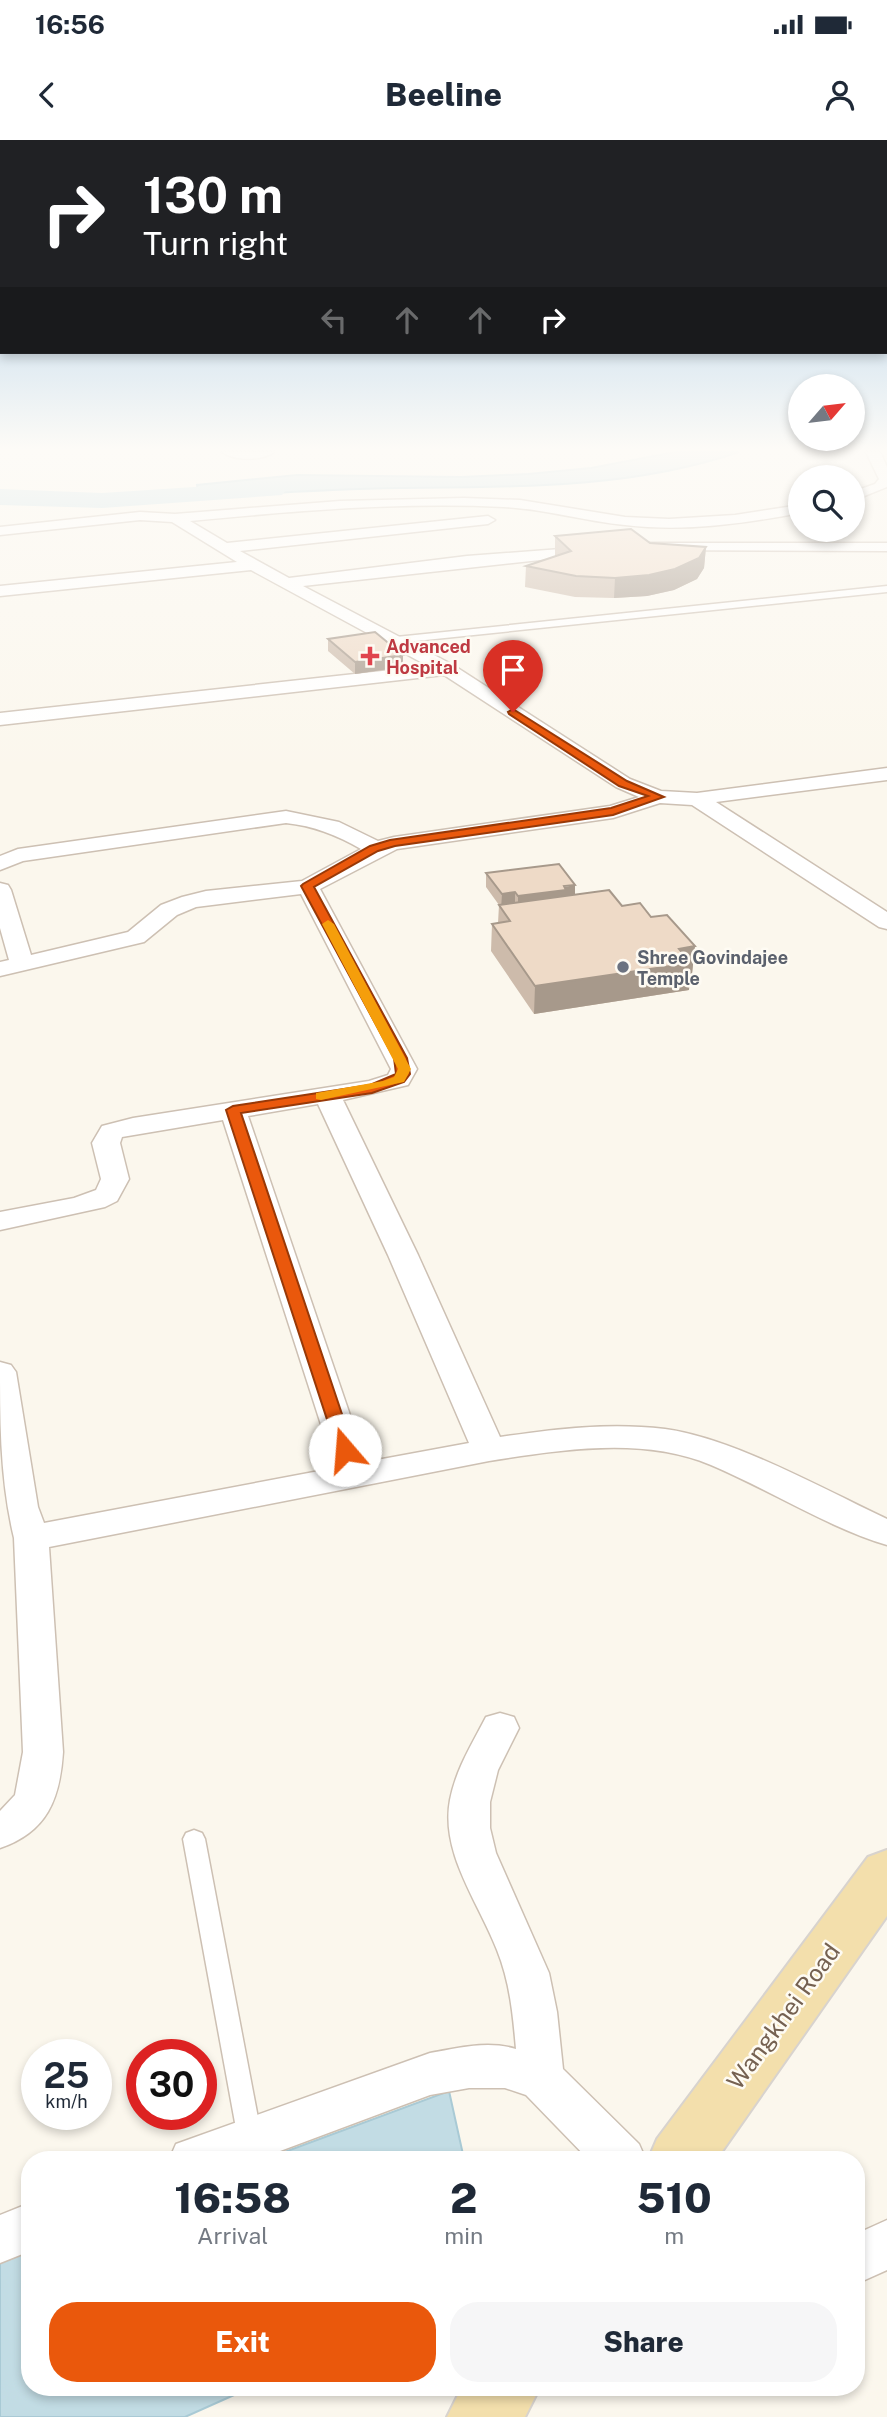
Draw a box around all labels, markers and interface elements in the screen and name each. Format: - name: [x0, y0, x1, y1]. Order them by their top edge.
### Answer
- text: 16:56: [35, 9, 105, 40]
- icon: back: [28, 76, 66, 114]
- text: Beeline: [385, 76, 502, 113]
- icon: person: [821, 76, 859, 114]
- text: 130 m: [143, 166, 283, 224]
- icon: right: [28, 168, 119, 259]
- text: Turn right: [143, 225, 288, 262]
- icon: left: [315, 301, 353, 339]
- icon: ahead: [388, 301, 426, 339]
- icon: ahead: [461, 301, 499, 339]
- icon: right: [534, 301, 572, 339]
- north arrow: [788, 374, 864, 452]
- map controls: [788, 374, 865, 542]
- button: search: [788, 465, 865, 542]
- place label: Advanced Hospital: [386, 636, 471, 678]
- pin: [483, 640, 543, 712]
- marker: Advanced Hospital: [360, 646, 380, 666]
- icon: arrive: [494, 651, 532, 689]
- place label: Shree Govindajee Temple: [637, 947, 788, 989]
- marker: Shree Govindajee Temple: [615, 959, 631, 975]
- position arrow: [308, 1413, 382, 1487]
- street label: Wangkhei Road: [721, 1938, 845, 2094]
- speed limit sign: 30: [126, 2039, 217, 2130]
- text: 25: [44, 2055, 89, 2096]
- text: km/h: [45, 2091, 88, 2112]
- text: 16:58: [174, 2173, 291, 2222]
- text: 2: [450, 2173, 477, 2222]
- text: 510: [637, 2173, 712, 2222]
- text: Arrival: [197, 2222, 268, 2249]
- text: min: [444, 2222, 483, 2249]
- text: m: [664, 2222, 684, 2249]
- button: Exit: [49, 2302, 436, 2382]
- button: Share: [450, 2302, 837, 2382]

